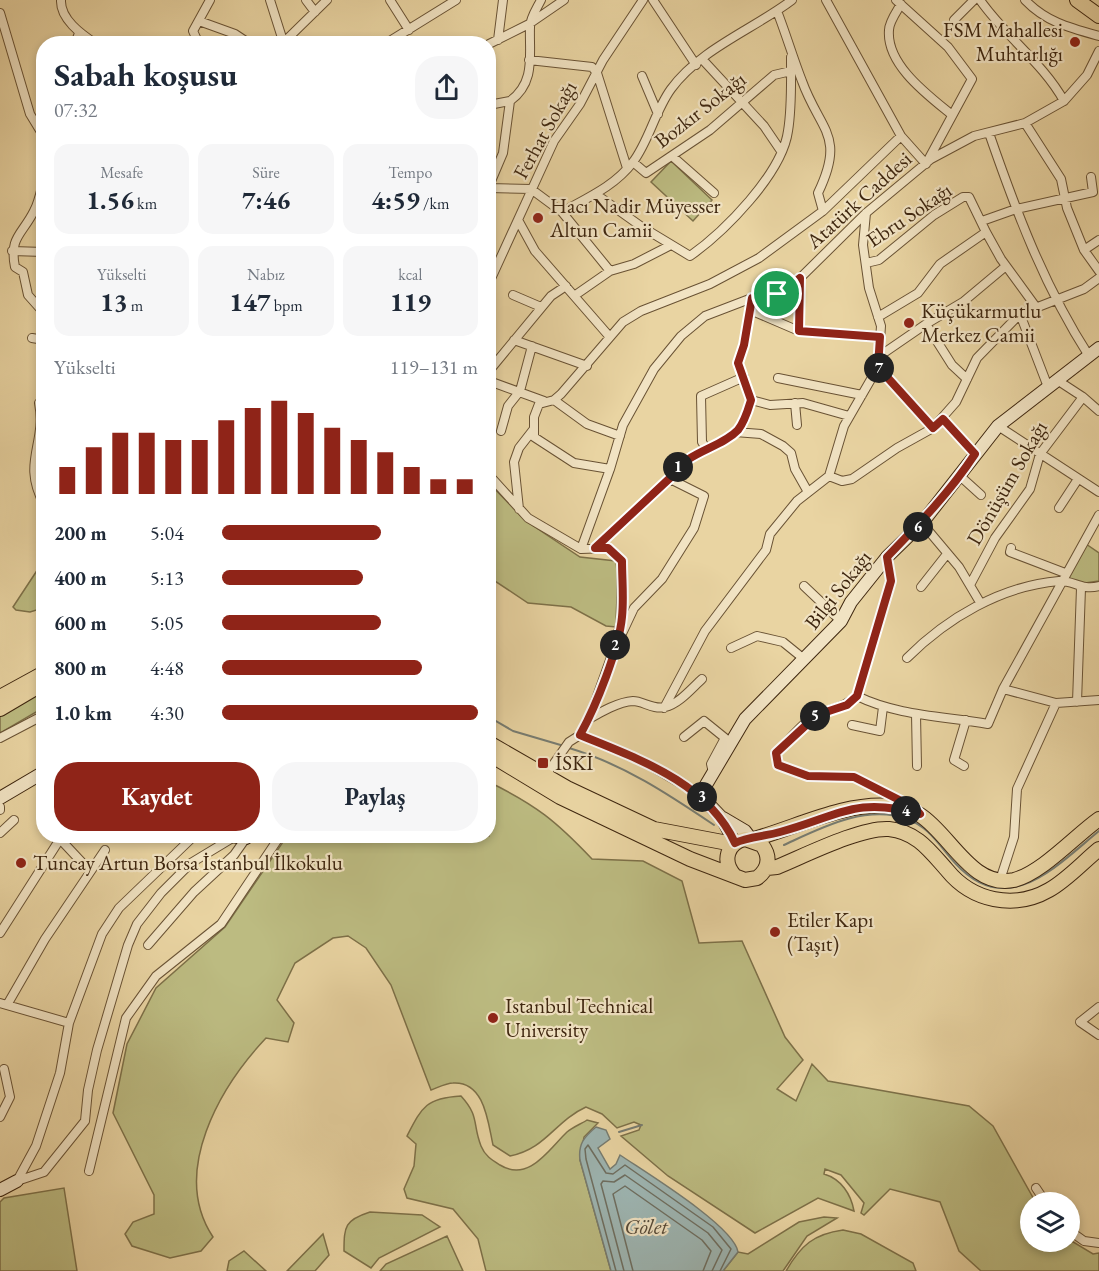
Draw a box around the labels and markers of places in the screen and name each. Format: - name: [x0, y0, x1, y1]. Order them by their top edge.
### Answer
- place label: FSM Mahallesi Muhtarlığı: [943, 16, 1063, 67]
- marker: FSM Mahallesi Muhtarlığı: [1068, 35, 1082, 49]
- place label: Hacı Nadir Müyesser Altun Camii: [549, 192, 721, 243]
- marker: Hacı Nadir Müyesser Altun Camii: [531, 211, 545, 225]
- pin: [751, 268, 802, 319]
- place label: Küçükarmutlu Merkez Camii: [921, 297, 1041, 348]
- marker: Küçükarmutlu Merkez Camii: [902, 316, 916, 330]
- pin: 7: [864, 353, 894, 383]
- pin: 1: [663, 452, 693, 482]
- pin: 6: [903, 512, 933, 542]
- pin: 2: [600, 630, 630, 660]
- pin: 5: [800, 701, 830, 731]
- place label: İSKİ: [555, 749, 593, 776]
- marker: İSKİ: [536, 756, 550, 770]
- pin: 3: [687, 782, 717, 812]
- pin: 4: [891, 796, 921, 826]
- place label: Tuncay Artun Borsa İstanbul İlkokulu: [33, 849, 343, 876]
- marker: Tuncay Artun Borsa İstanbul İlkokulu: [14, 856, 28, 870]
- place label: Etiler Kapı (Taşıt): [787, 906, 873, 957]
- marker: Etiler Kapı (Taşıt): [768, 925, 782, 939]
- place label: Istanbul Technical University: [505, 992, 653, 1043]
- marker: Istanbul Technical University: [486, 1011, 500, 1025]

